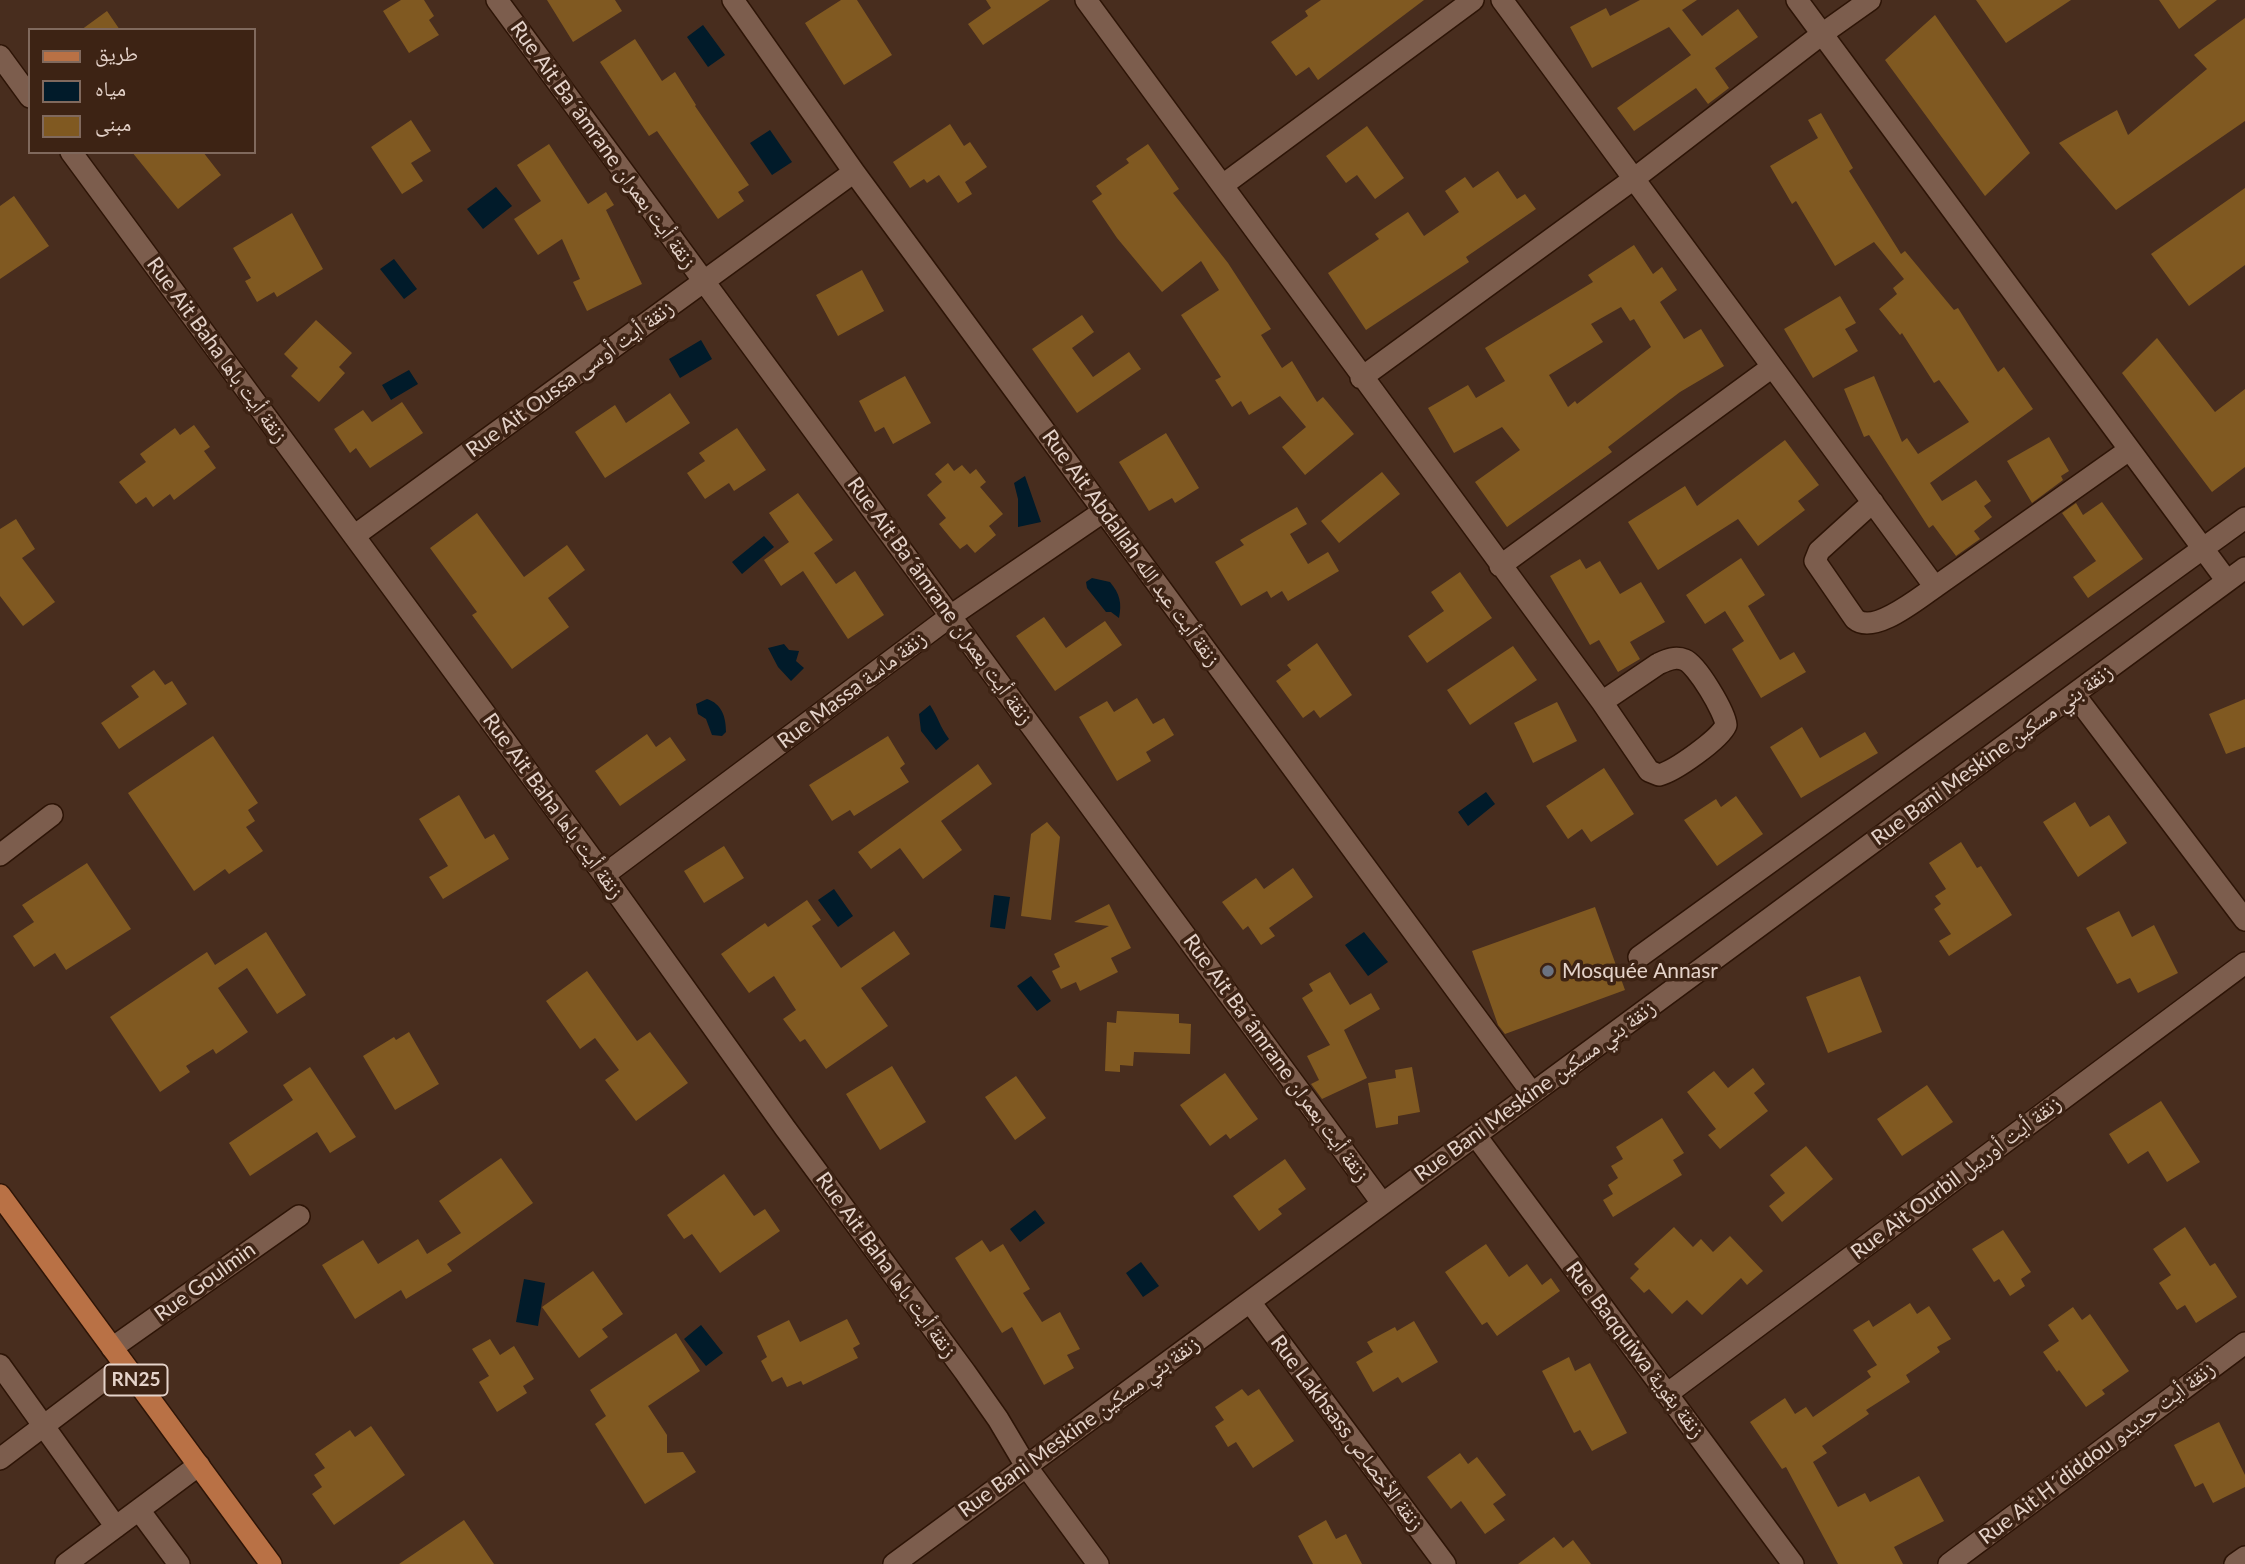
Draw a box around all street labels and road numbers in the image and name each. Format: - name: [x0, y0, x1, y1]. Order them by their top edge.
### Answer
- street label: Rue Ait Ba´âmrane زنقة أيت بعمران: [505, 16, 701, 274]
- street label: Rue Ait Baha زنقة أيت باها: [141, 252, 293, 448]
- street label: Rue Ait Oussa زنقة أيت أوسى: [461, 295, 679, 463]
- street label: Rue Ait Abdallah زنقة أيت عبد الله: [1037, 425, 1225, 671]
- street label: Rue Ait Ba´âmrane زنقة أيت بعمران: [842, 472, 1038, 730]
- street label: Rue Massa زنقة ماسة: [773, 626, 931, 754]
- street label: Rue Bani Meskine زنقة بني مسكين: [1867, 659, 2117, 851]
- street label: Rue Ait Baha زنقة أيت باها: [477, 708, 629, 904]
- street label: Rue Ait Ba´âmrane زنقة أيت بعمران: [1178, 929, 1374, 1187]
- street label: Rue Bani Meskine زنقة بني مسكين: [1410, 995, 1660, 1187]
- street label: Rue Ait Ourbil زنقة أيت أوريبل: [1846, 1091, 2066, 1265]
- street label: Rue Ait Baha زنقة أيت باها: [810, 1167, 962, 1363]
- street label: Rue Goulmin: [150, 1237, 260, 1327]
- street label: Rue Baqquiwa زنقة بقوية: [1560, 1257, 1710, 1443]
- street label: Rue Lakhsass زنقة الأخصاص: [1265, 1330, 1429, 1536]
- street label: Rue Bani Meskine زنقة بني مسكين: [954, 1331, 1204, 1523]
- street label: Rue Ait H´diddou زنقة أيت حديدو: [1974, 1356, 2220, 1550]
- road number: RN25: [104, 1364, 168, 1396]

